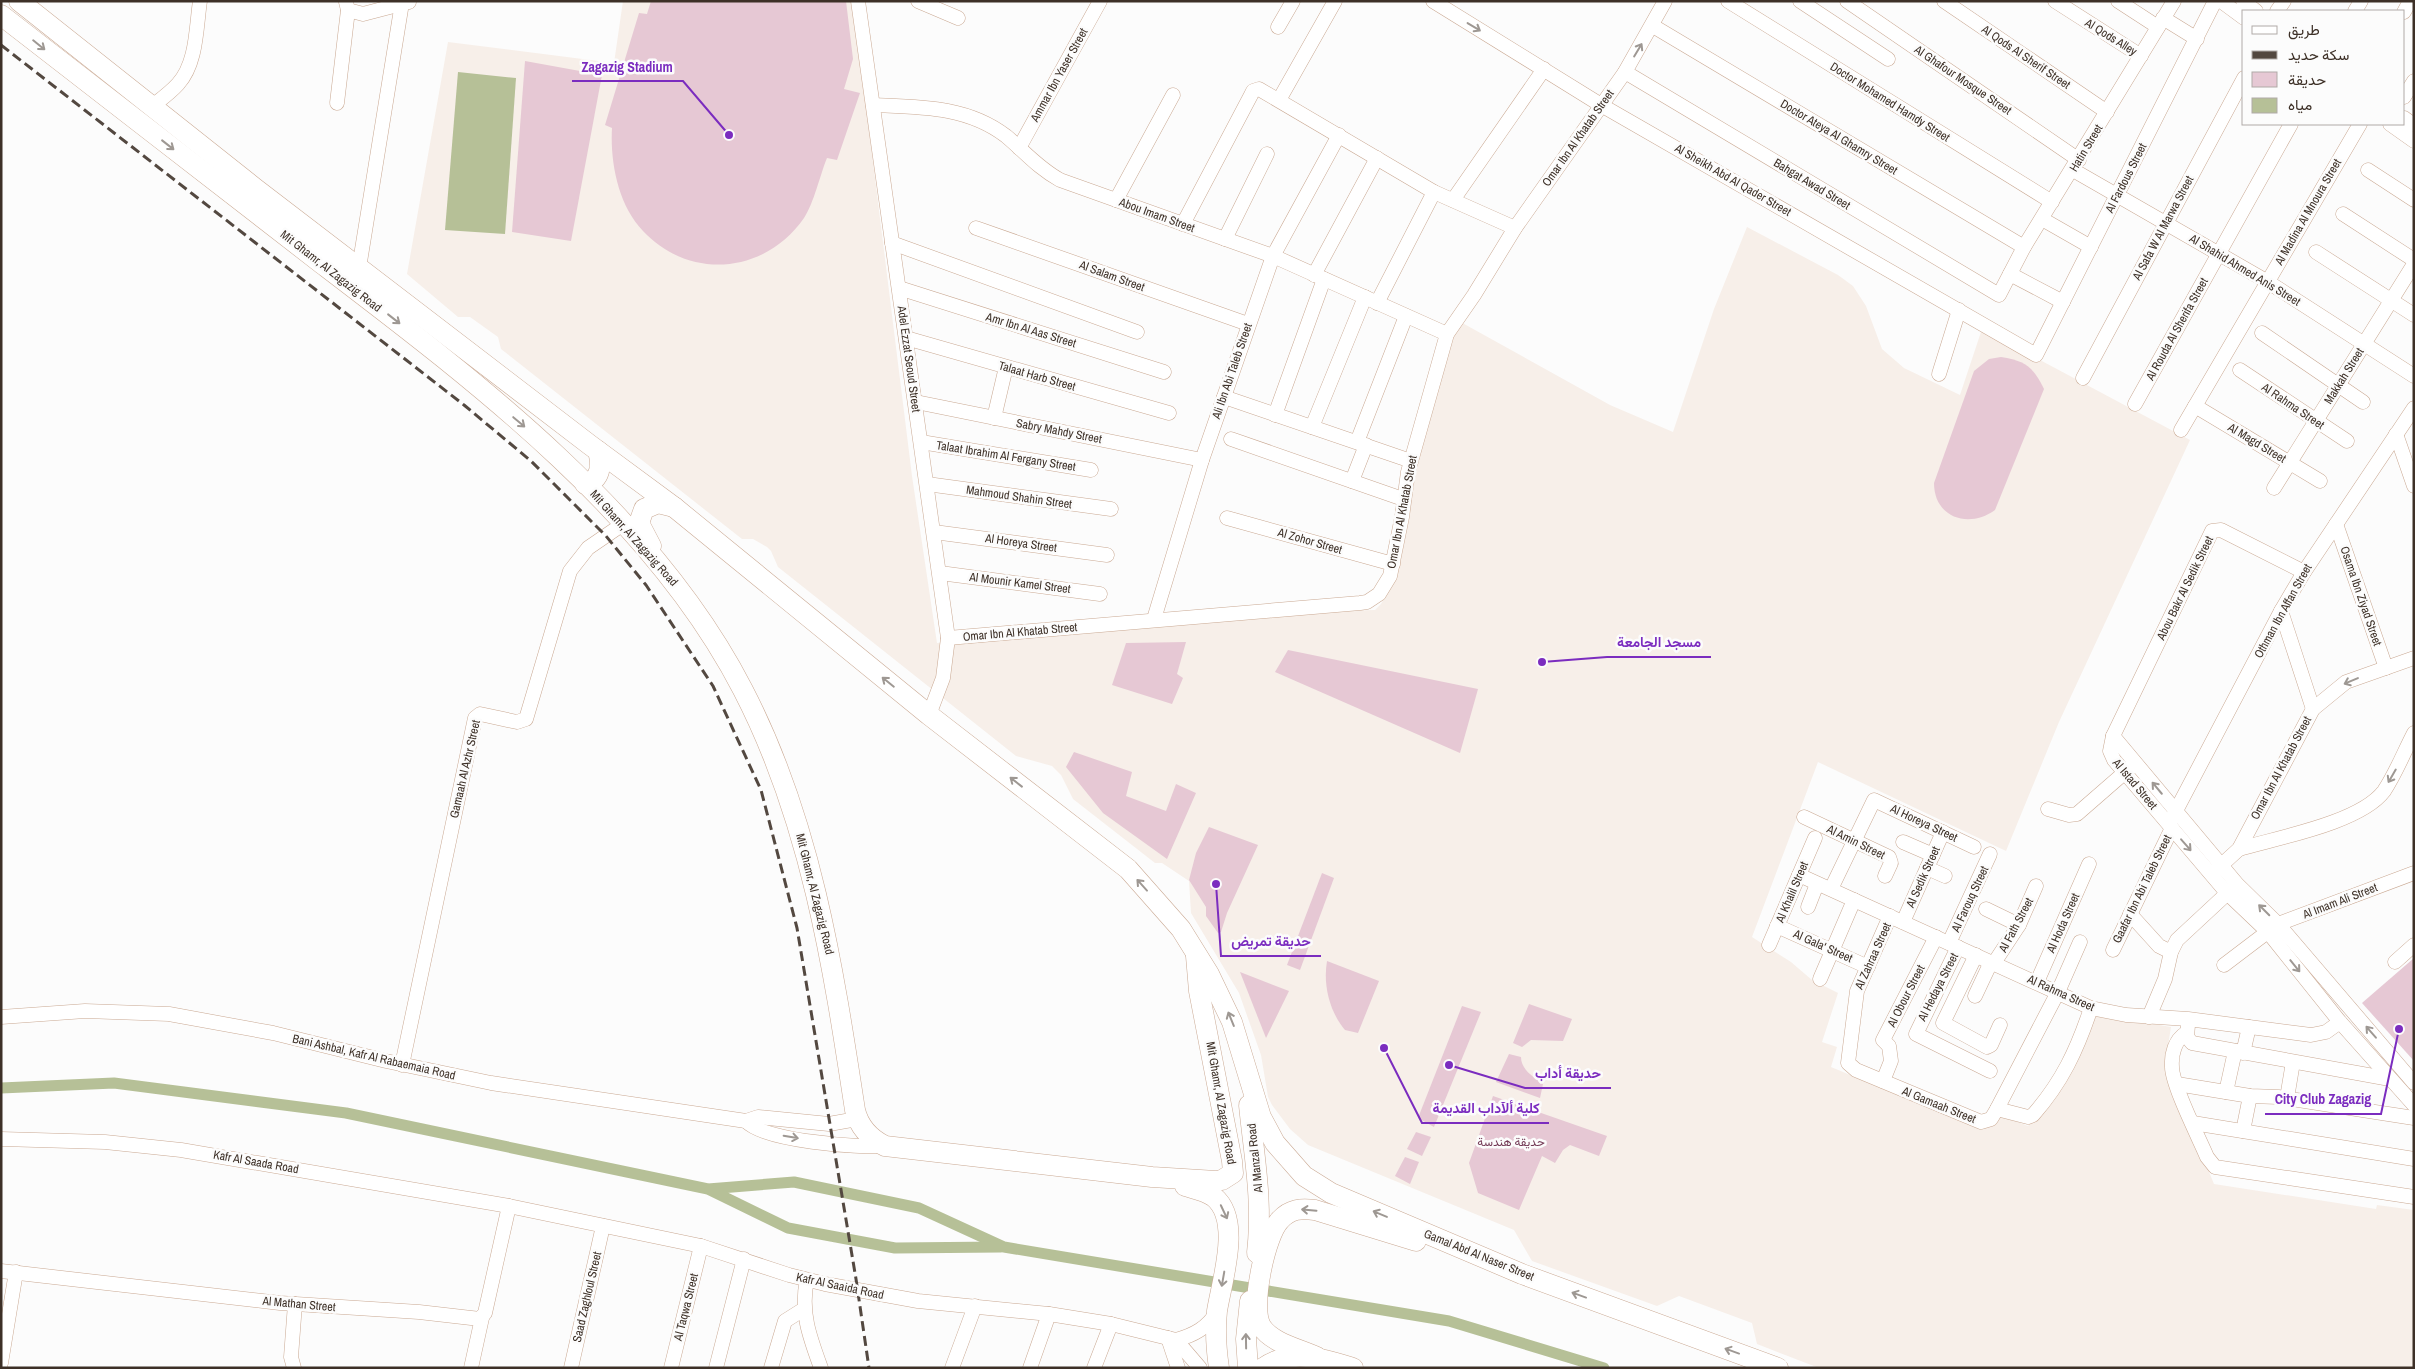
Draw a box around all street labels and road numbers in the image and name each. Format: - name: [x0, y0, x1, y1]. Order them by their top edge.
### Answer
- street label: Al Qods Alley: [2081, 14, 2140, 59]
- street label: Al Qods Al Sherif Street: [1978, 21, 2074, 93]
- street label: Ammar Ibn Yaser Street: [1026, 25, 1091, 126]
- street label: Al Ghafour Mosque Street: [1911, 41, 2015, 119]
- street label: Doctor Mohamed Hamdy Street: [1827, 59, 1953, 146]
- street label: Omar Ibn Al Khatab Street: [1538, 86, 1618, 190]
- street label: Doctor Ateya Al Ghamry Street: [1777, 96, 1901, 178]
- street label: Hatin Street: [2066, 121, 2107, 175]
- street label: Al Sheikh Abd Al Qader Street: [1671, 140, 1794, 220]
- street label: Al Fardous Street: [2101, 140, 2151, 216]
- street label: Bahgat Awad Street: [1771, 155, 1854, 213]
- street label: Al Madina Al Mnoura Street: [2270, 156, 2345, 269]
- street label: Al Safa W Al Marwa Street: [2128, 173, 2197, 284]
- street label: Abou Imam Street: [1116, 194, 1197, 236]
- street label: Mit Ghamr, Al Zagazig Road: [277, 226, 385, 316]
- street label: Al Shahid Ahmed Anis Street: [2186, 230, 2304, 310]
- street label: Al Salam Street: [1076, 256, 1147, 295]
- street label: Al Rouda Al Sherifa Street: [2142, 275, 2212, 384]
- street label: Adel Ezzat Seoud Street: [893, 304, 924, 413]
- street label: Amr Ibn Al Aas Street: [983, 308, 1078, 351]
- street label: Ali Ibn Abi Taleb Street: [1208, 321, 1256, 422]
- street label: Makkah Street: [2320, 345, 2368, 407]
- street label: Talaat Harb Street: [997, 357, 1078, 395]
- street label: Al Rahma Street: [2258, 379, 2328, 433]
- street label: Sabry Mahdy Street: [1015, 415, 1103, 447]
- street label: Al Magd Street: [2224, 419, 2289, 467]
- street label: Talaat Ibrahim Al Fergany Street: [935, 437, 1077, 475]
- street label: Omar Ibn Al Khatab Street: [1383, 454, 1421, 570]
- street label: Mahmoud Shahin Street: [965, 482, 1073, 512]
- street label: Mit Ghamr, Al Zagazig Road: [587, 487, 681, 589]
- street label: Al Zohor Street: [1275, 524, 1344, 558]
- street label: Al Horeya Street: [983, 530, 1058, 556]
- street label: Abou Bakr Al Sedik Street: [2152, 533, 2217, 644]
- street label: Osama Ibn Ziyad Street: [2336, 544, 2386, 648]
- street label: Othman Ibn Affan Street: [2250, 561, 2316, 661]
- street label: Al Mounir Kamel Street: [968, 569, 1072, 597]
- street label: Omar Ibn Al Khatab Street: [962, 619, 1078, 645]
- street label: Omar Ibn Al Khatab Street: [2247, 713, 2315, 822]
- street label: Gamaah Al Azhr Street: [446, 718, 484, 820]
- street label: Al Istad Street: [2108, 754, 2161, 813]
- street label: Al Horeya Street: [1887, 800, 1960, 846]
- street label: Al Amin Street: [1823, 821, 1888, 863]
- street label: Mit Ghamr, Al Zagazig Road: [792, 832, 838, 956]
- street label: Gaafar Ibn Abi Taleb Street: [2109, 832, 2175, 946]
- street label: Al Sedik Street: [1902, 844, 1944, 911]
- street label: Al Khalil Street: [1772, 859, 1812, 926]
- street label: Al Farouq Street: [1947, 863, 1992, 936]
- street label: Al Imam Ali Street: [2299, 879, 2380, 923]
- street label: Al Hoda Street: [2042, 890, 2083, 956]
- street label: Al Fath Street: [1994, 895, 2037, 956]
- street label: Al Zahraa Street: [1851, 920, 1895, 993]
- street label: Al Gala' Street: [1790, 925, 1855, 966]
- street label: Al Hedaya Street: [1914, 950, 1962, 1025]
- street label: Al Obour Street: [1883, 962, 1929, 1031]
- street label: Al Rahma Street: [2024, 971, 2097, 1015]
- street label: Bani Ashbal, Kafr Al Rabaemaia Road: [291, 1030, 457, 1084]
- street label: Mit Ghamr, Al Zagazig Road: [1202, 1040, 1240, 1166]
- street label: Al Gamaah Street: [1899, 1083, 1979, 1127]
- street label: Al Manzal Road: [1243, 1123, 1267, 1194]
- street label: Kafr Al Saada Road: [212, 1147, 300, 1177]
- street label: Gamal Abd Al Naser Street: [1421, 1226, 1537, 1285]
- street label: Saad Zaghloul Street: [569, 1250, 605, 1344]
- street label: Kafr Al Saaida Road: [795, 1269, 885, 1303]
- street label: Al Taqwa Street: [670, 1271, 702, 1343]
- street label: Al Mathan Street: [261, 1293, 336, 1315]

